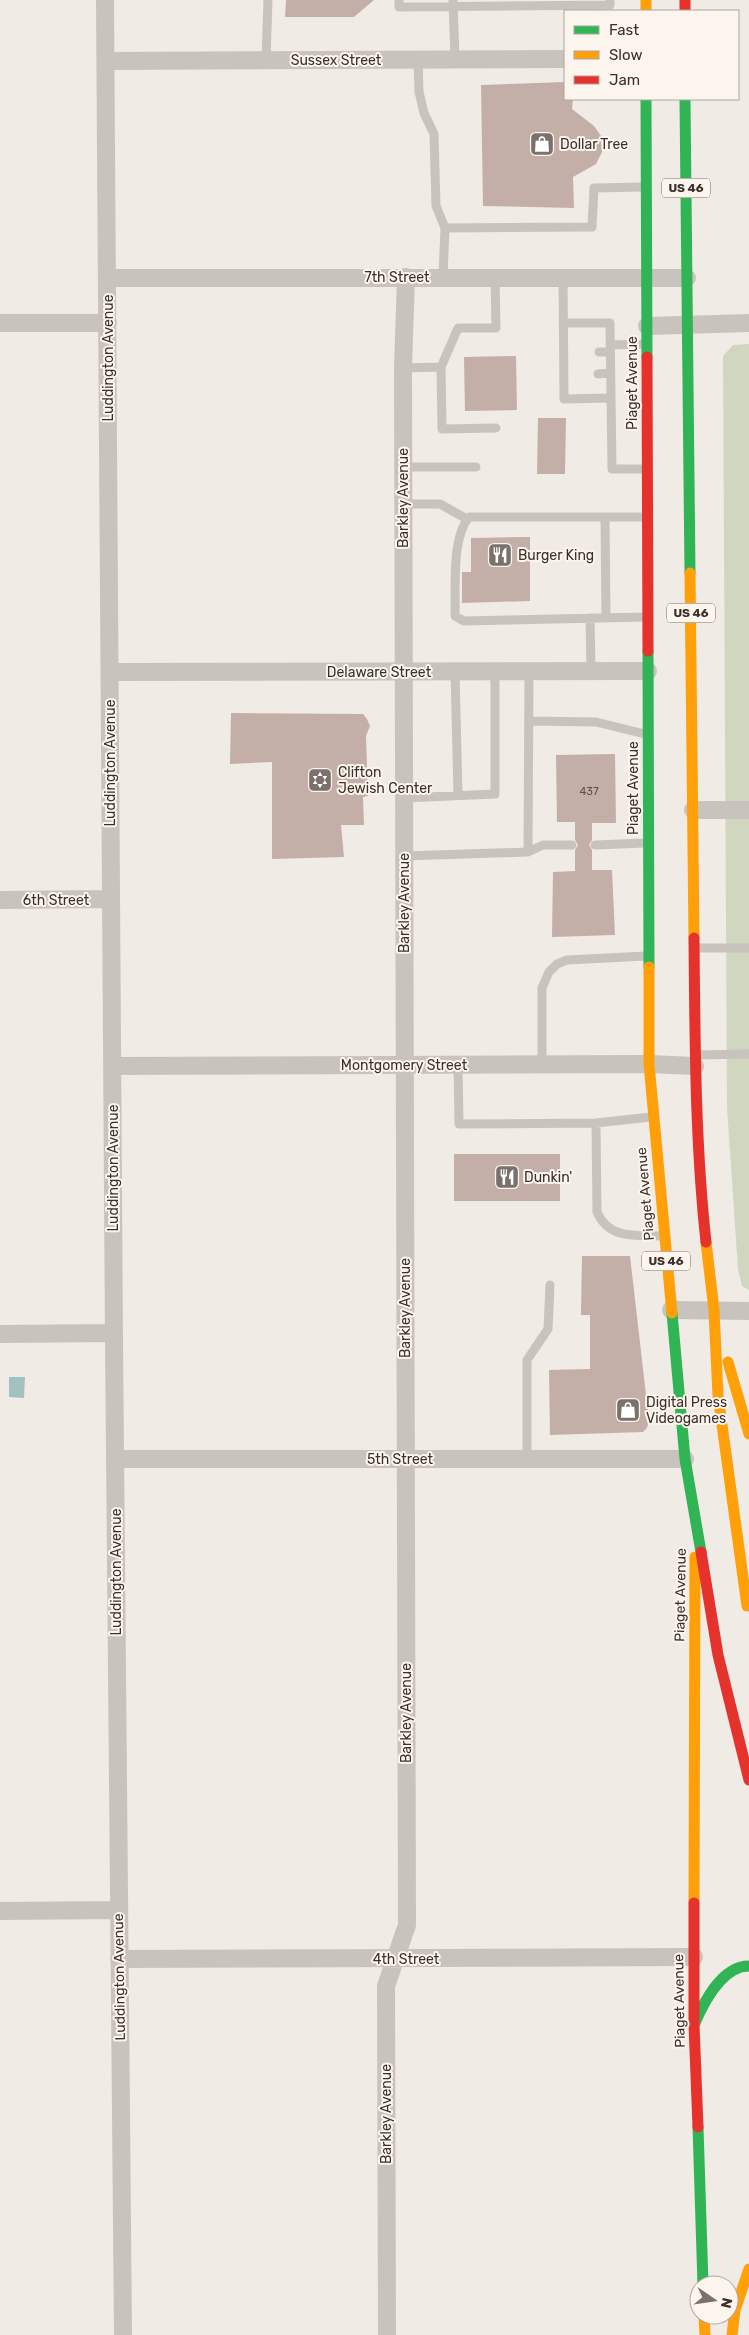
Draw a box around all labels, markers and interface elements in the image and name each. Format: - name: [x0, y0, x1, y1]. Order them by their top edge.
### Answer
- legend: [564, 10, 739, 100]
- text: Fast: [609, 21, 639, 39]
- text: Slow: [609, 46, 642, 64]
- street label: Sussex Street: [291, 52, 382, 69]
- text: Jam: [609, 71, 640, 89]
- shop icon: Dollar Tree: [529, 131, 555, 157]
- place label: Dollar Tree: [560, 136, 628, 153]
- road number: US 46: [662, 178, 710, 198]
- street label: 7th Street: [364, 269, 430, 286]
- street label: Luddington Avenue: [100, 294, 117, 422]
- street label: Piaget Avenue: [624, 336, 641, 430]
- street label: Barkley Avenue: [395, 448, 412, 548]
- restaurant icon: Burger King: [487, 542, 513, 568]
- place label: Burger King: [518, 547, 594, 564]
- road number: US 46: [667, 604, 715, 622]
- street label: Delaware Street: [327, 664, 432, 681]
- street label: Luddington Avenue: [102, 699, 119, 827]
- street label: Piaget Avenue: [625, 741, 642, 835]
- place label: Clifton Jewish Center: [338, 764, 433, 797]
- synagogue icon: Clifton Jewish Center: [307, 767, 333, 793]
- house number: 437: [579, 785, 599, 798]
- street label: Barkley Avenue: [396, 853, 413, 953]
- street label: 6th Street: [23, 892, 90, 909]
- street label: Montgomery Street: [341, 1057, 468, 1074]
- street label: Luddington Avenue: [105, 1104, 122, 1232]
- street label: Piaget Avenue: [633, 1146, 658, 1241]
- restaurant icon: Dunkin': [494, 1164, 520, 1190]
- place label: Dunkin': [524, 1169, 572, 1186]
- road number: US 46: [642, 1252, 690, 1270]
- street label: Barkley Avenue: [397, 1258, 414, 1358]
- place label: Digital Press Videogames: [646, 1394, 727, 1427]
- shop icon: Digital Press Videogames: [615, 1397, 641, 1423]
- street label: 5th Street: [367, 1451, 434, 1468]
- street label: Luddington Avenue: [108, 1508, 125, 1636]
- street label: Piaget Avenue: [671, 1548, 690, 1642]
- street label: Barkley Avenue: [398, 1663, 415, 1763]
- street label: Luddington Avenue: [110, 1913, 129, 2041]
- street label: 4th Street: [373, 1951, 440, 1968]
- street label: Piaget Avenue: [670, 1954, 689, 2048]
- street label: Barkley Avenue: [378, 2064, 395, 2164]
- north arrow: [689, 2275, 739, 2325]
- text: N: [717, 2296, 736, 2310]

